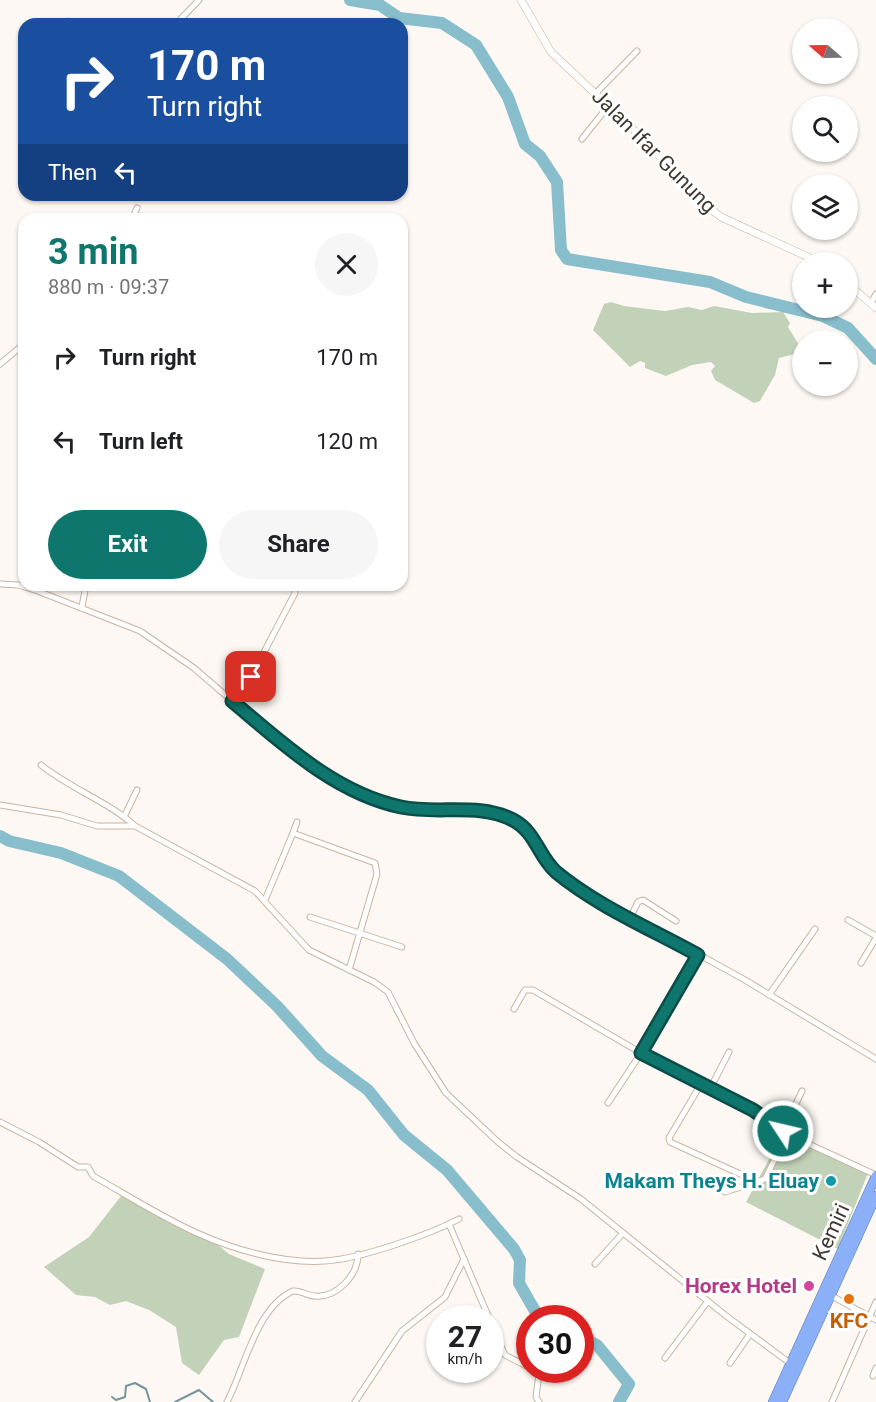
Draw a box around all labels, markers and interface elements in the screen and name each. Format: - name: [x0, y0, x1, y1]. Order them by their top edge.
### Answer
- north arrow: [792, 18, 858, 84]
- map controls: [792, 18, 858, 396]
- text: 170 m: [147, 41, 266, 90]
- icon: right: [48, 42, 126, 120]
- street label: Jalan Ifar Gunung: [587, 84, 721, 218]
- text: Turn right: [147, 91, 262, 123]
- button: search: [792, 96, 858, 162]
- icon: left: [109, 156, 142, 189]
- text: Then: [48, 160, 97, 185]
- button: layers: [792, 174, 858, 240]
- text: 3 min: [48, 231, 139, 273]
- button: close: [315, 233, 378, 296]
- button: +: [792, 252, 858, 318]
- text: 880 m · 09:37: [48, 275, 169, 299]
- button: −: [792, 330, 858, 396]
- icon: right: [48, 341, 81, 374]
- text: Turn right: [99, 345, 196, 370]
- text: 170 m: [316, 345, 378, 370]
- icon: left: [48, 425, 81, 458]
- text: Turn left: [99, 429, 183, 454]
- text: 120 m: [316, 429, 378, 454]
- button: Exit: [48, 510, 207, 579]
- button: Share: [219, 510, 378, 579]
- pin: [225, 651, 276, 702]
- icon: arrive: [234, 660, 267, 693]
- position arrow: [751, 1099, 815, 1163]
- place label: Makam Theys H. Eluay: [605, 1169, 819, 1193]
- marker: Makam Theys H. Eluay: [824, 1174, 838, 1188]
- street label: Kemiri: [807, 1200, 855, 1264]
- place label: Horex Hotel: [685, 1274, 797, 1298]
- marker: Horex Hotel: [802, 1279, 816, 1293]
- marker: KFC: [842, 1292, 856, 1306]
- speed limit sign: 30: [516, 1305, 594, 1383]
- place label: KFC: [830, 1309, 869, 1333]
- text: 27: [448, 1319, 482, 1354]
- text: km/h: [447, 1350, 483, 1368]

